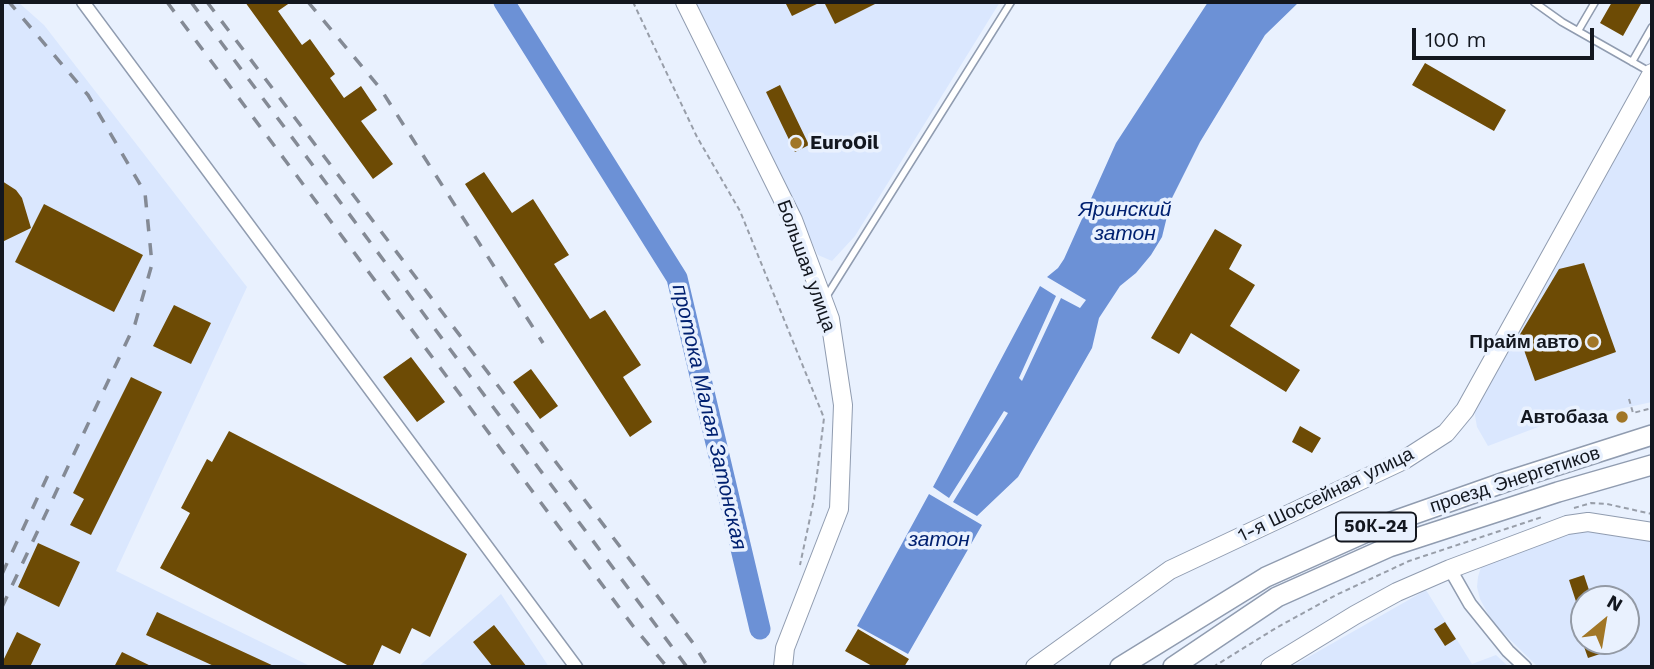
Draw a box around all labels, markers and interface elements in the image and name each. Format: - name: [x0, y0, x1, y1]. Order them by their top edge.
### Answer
- scale bar: [1416, 14, 1598, 58]
- text: 100 m: [1425, 27, 1487, 52]
- place label: EuroOil: [810, 132, 879, 154]
- marker: EuroOil: [788, 135, 804, 151]
- street label: Большая улица: [772, 197, 840, 335]
- water label: Яринский затон: [1078, 197, 1172, 247]
- water label: протока Малая Затонская: [666, 282, 752, 552]
- place label: Прайм авто: [1469, 331, 1579, 353]
- marker: Прайм авто: [1585, 334, 1601, 350]
- place label: Автобаза: [1520, 406, 1608, 428]
- marker: Автобаза: [1614, 409, 1630, 425]
- street label: проезд Энергетиков: [1427, 442, 1603, 518]
- street label: 1-я Шоссейная улица: [1235, 443, 1417, 547]
- road number: 50К-24: [1336, 512, 1416, 542]
- water label: затон: [908, 527, 970, 553]
- north arrow: [1570, 585, 1640, 655]
- text: N: [1603, 590, 1627, 617]

